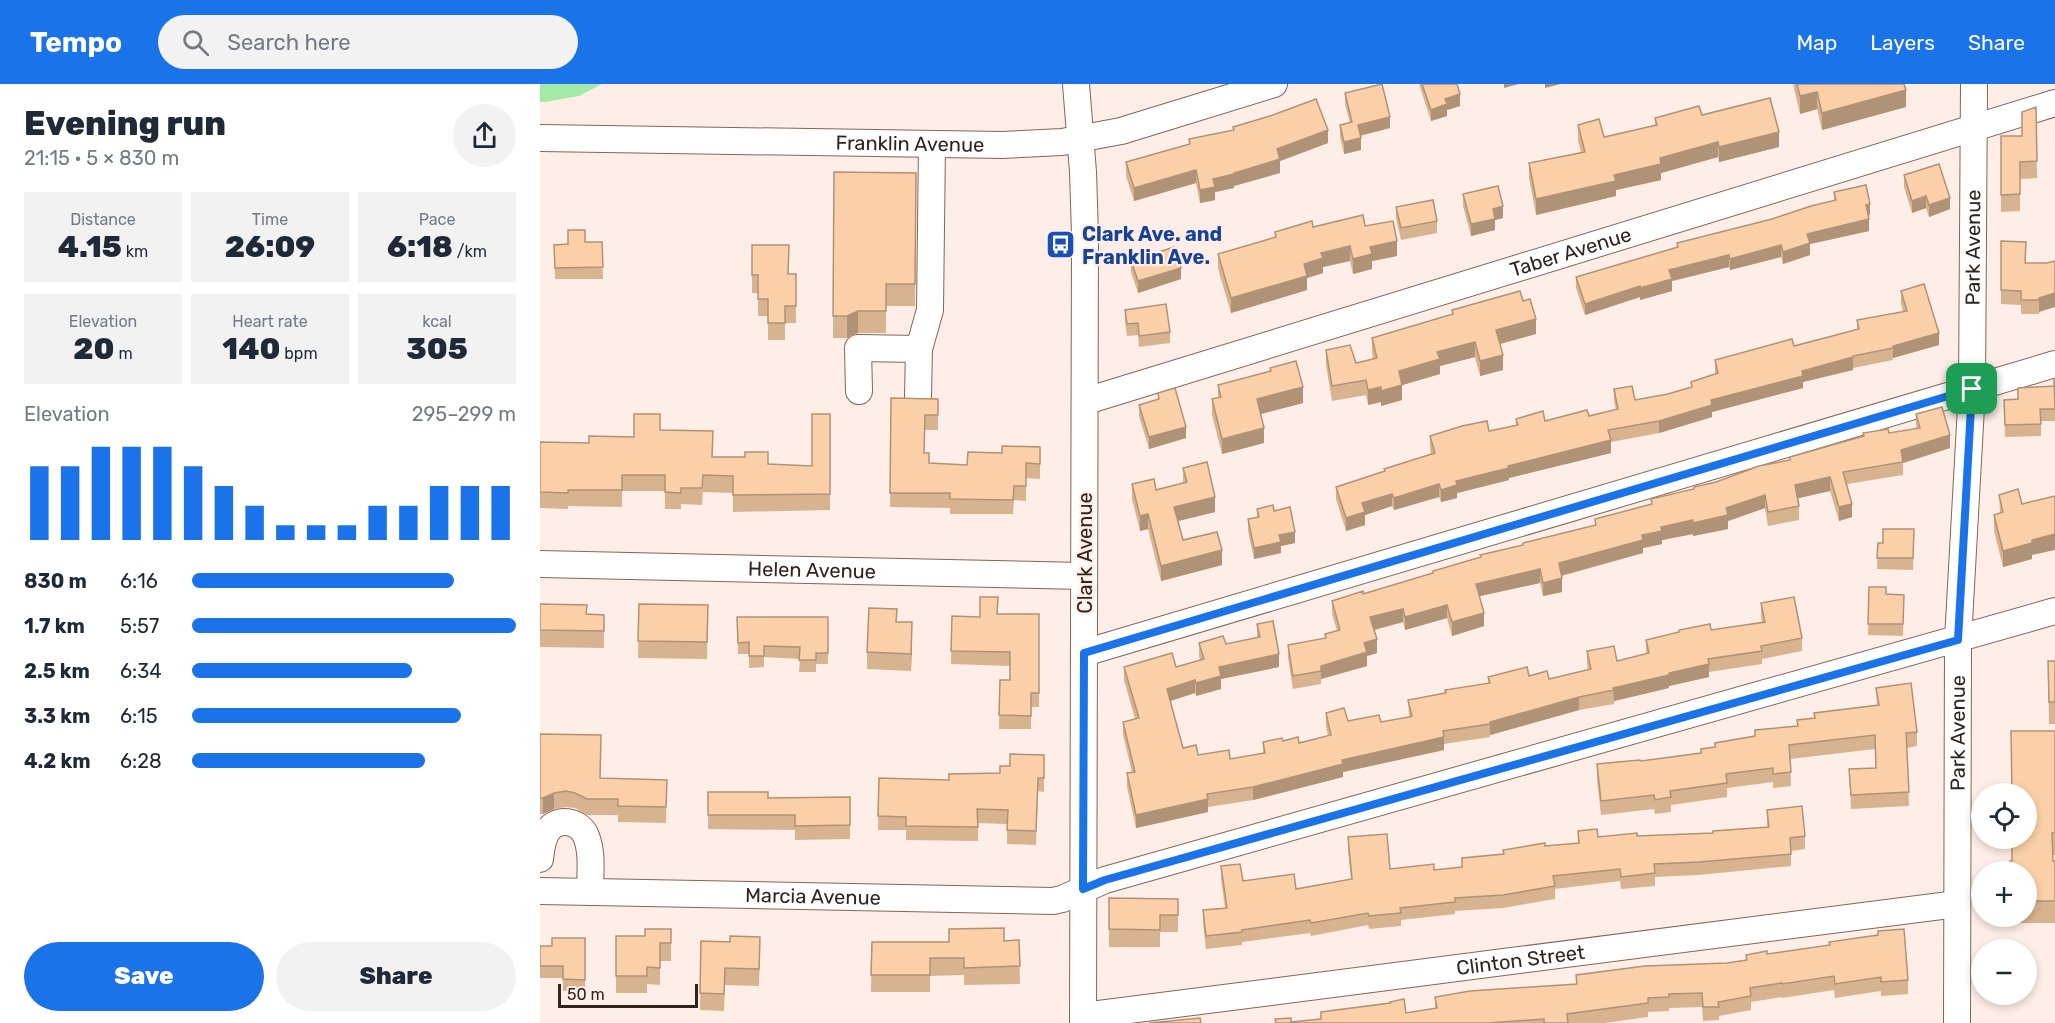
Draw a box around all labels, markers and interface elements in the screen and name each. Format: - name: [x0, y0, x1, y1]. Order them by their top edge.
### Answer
- search box: [158, 15, 578, 69]
- text: Tempo: [30, 26, 122, 59]
- icon: search: [179, 26, 212, 59]
- text: Search here: [227, 29, 351, 56]
- text: Map: [1796, 30, 1837, 55]
- text: Layers: [1870, 30, 1935, 55]
- text: Share: [1968, 30, 2025, 55]
- text: Evening run: [24, 104, 226, 143]
- button: share: [453, 104, 516, 167]
- street label: Franklin Avenue: [835, 130, 984, 157]
- text: 21:15 · 5 × 830 m: [24, 146, 179, 170]
- street label: Park Avenue: [1961, 189, 1985, 305]
- text: Distance: [70, 210, 136, 229]
- text: Time: [252, 210, 288, 229]
- text: Pace: [419, 210, 455, 229]
- place label: Clark Ave. and Franklin Ave.: [1082, 222, 1222, 269]
- street label: Taber Avenue: [1507, 222, 1634, 282]
- text: 4.15: [58, 229, 122, 265]
- text: 26:09: [225, 229, 315, 265]
- text: 6:18: [387, 229, 453, 265]
- bus stop icon: Clark Ave. and Franklin Ave.: [1045, 229, 1077, 261]
- text: km: [122, 242, 148, 261]
- text: /km: [453, 242, 487, 261]
- text: Elevation: [69, 312, 137, 331]
- text: Heart rate: [232, 312, 308, 331]
- text: kcal: [422, 312, 452, 331]
- text: 20: [73, 331, 115, 367]
- text: 140: [222, 331, 280, 367]
- text: 305: [406, 331, 468, 367]
- text: m: [115, 344, 133, 363]
- text: bpm: [280, 344, 318, 363]
- pin: [1946, 363, 1997, 414]
- icon: arrive: [1955, 372, 1988, 405]
- text: Elevation: [24, 402, 110, 426]
- text: 295–299 m: [412, 402, 516, 426]
- street label: Clark Avenue: [1073, 492, 1097, 614]
- street label: Helen Avenue: [748, 557, 876, 583]
- text: 830 m: [24, 569, 87, 593]
- text: 6:16: [120, 569, 158, 593]
- text: 1.7 km: [24, 614, 85, 638]
- text: 5:57: [120, 614, 159, 638]
- text: 2.5 km: [24, 659, 90, 683]
- text: 6:34: [120, 659, 162, 683]
- street label: Park Avenue: [1946, 675, 1970, 791]
- text: 3.3 km: [24, 704, 90, 728]
- text: 6:15: [120, 704, 158, 728]
- text: 4.2 km: [24, 749, 90, 773]
- text: 6:28: [120, 749, 162, 773]
- map controls: [1971, 783, 2037, 1005]
- button: locate: [1971, 783, 2037, 849]
- button: +: [1971, 861, 2037, 927]
- street label: Marcia Avenue: [745, 883, 881, 910]
- button: −: [1971, 939, 2037, 1005]
- street label: Clinton Street: [1455, 940, 1586, 980]
- button: Save: [24, 942, 264, 1011]
- button: Share: [276, 942, 516, 1011]
- scale bar: [558, 981, 698, 1008]
- text: 50 m: [567, 985, 605, 1004]

